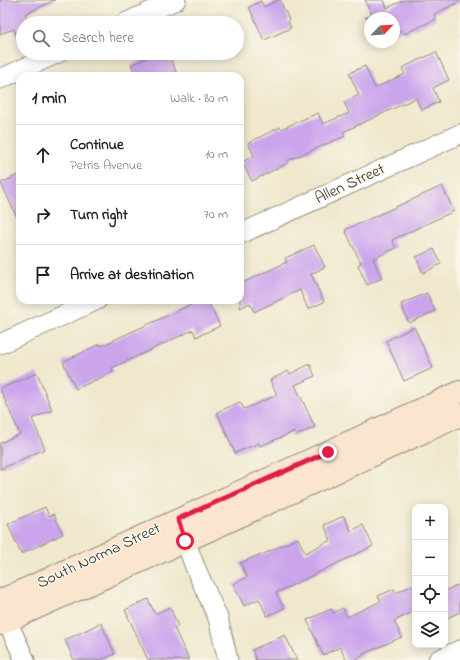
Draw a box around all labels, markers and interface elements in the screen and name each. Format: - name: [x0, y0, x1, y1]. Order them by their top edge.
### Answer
- north arrow: [364, 12, 400, 48]
- search box: [16, 16, 244, 60]
- icon: search: [30, 27, 52, 49]
- text: Search here: [62, 27, 134, 49]
- text: 1 min: [32, 86, 66, 111]
- text: Walk · 80 m: [170, 89, 228, 108]
- text: Continue: [70, 134, 124, 156]
- icon: ahead: [32, 144, 54, 166]
- text: 10 m: [205, 145, 228, 164]
- text: Petris Avenue: [70, 156, 142, 175]
- street label: Allen Street: [311, 157, 389, 211]
- icon: right: [32, 204, 54, 226]
- text: Turn right: [70, 204, 128, 226]
- text: 70 m: [204, 205, 228, 224]
- icon: arrive: [32, 264, 54, 286]
- text: Arrive at destination: [70, 264, 194, 286]
- route end: [319, 443, 337, 461]
- map controls: [412, 504, 448, 648]
- button: +: [412, 504, 448, 540]
- street label: South Norma Street: [33, 517, 165, 595]
- route start: [176, 532, 194, 550]
- button: −: [412, 540, 448, 576]
- button: locate: [412, 576, 448, 612]
- button: layers: [412, 612, 448, 648]

